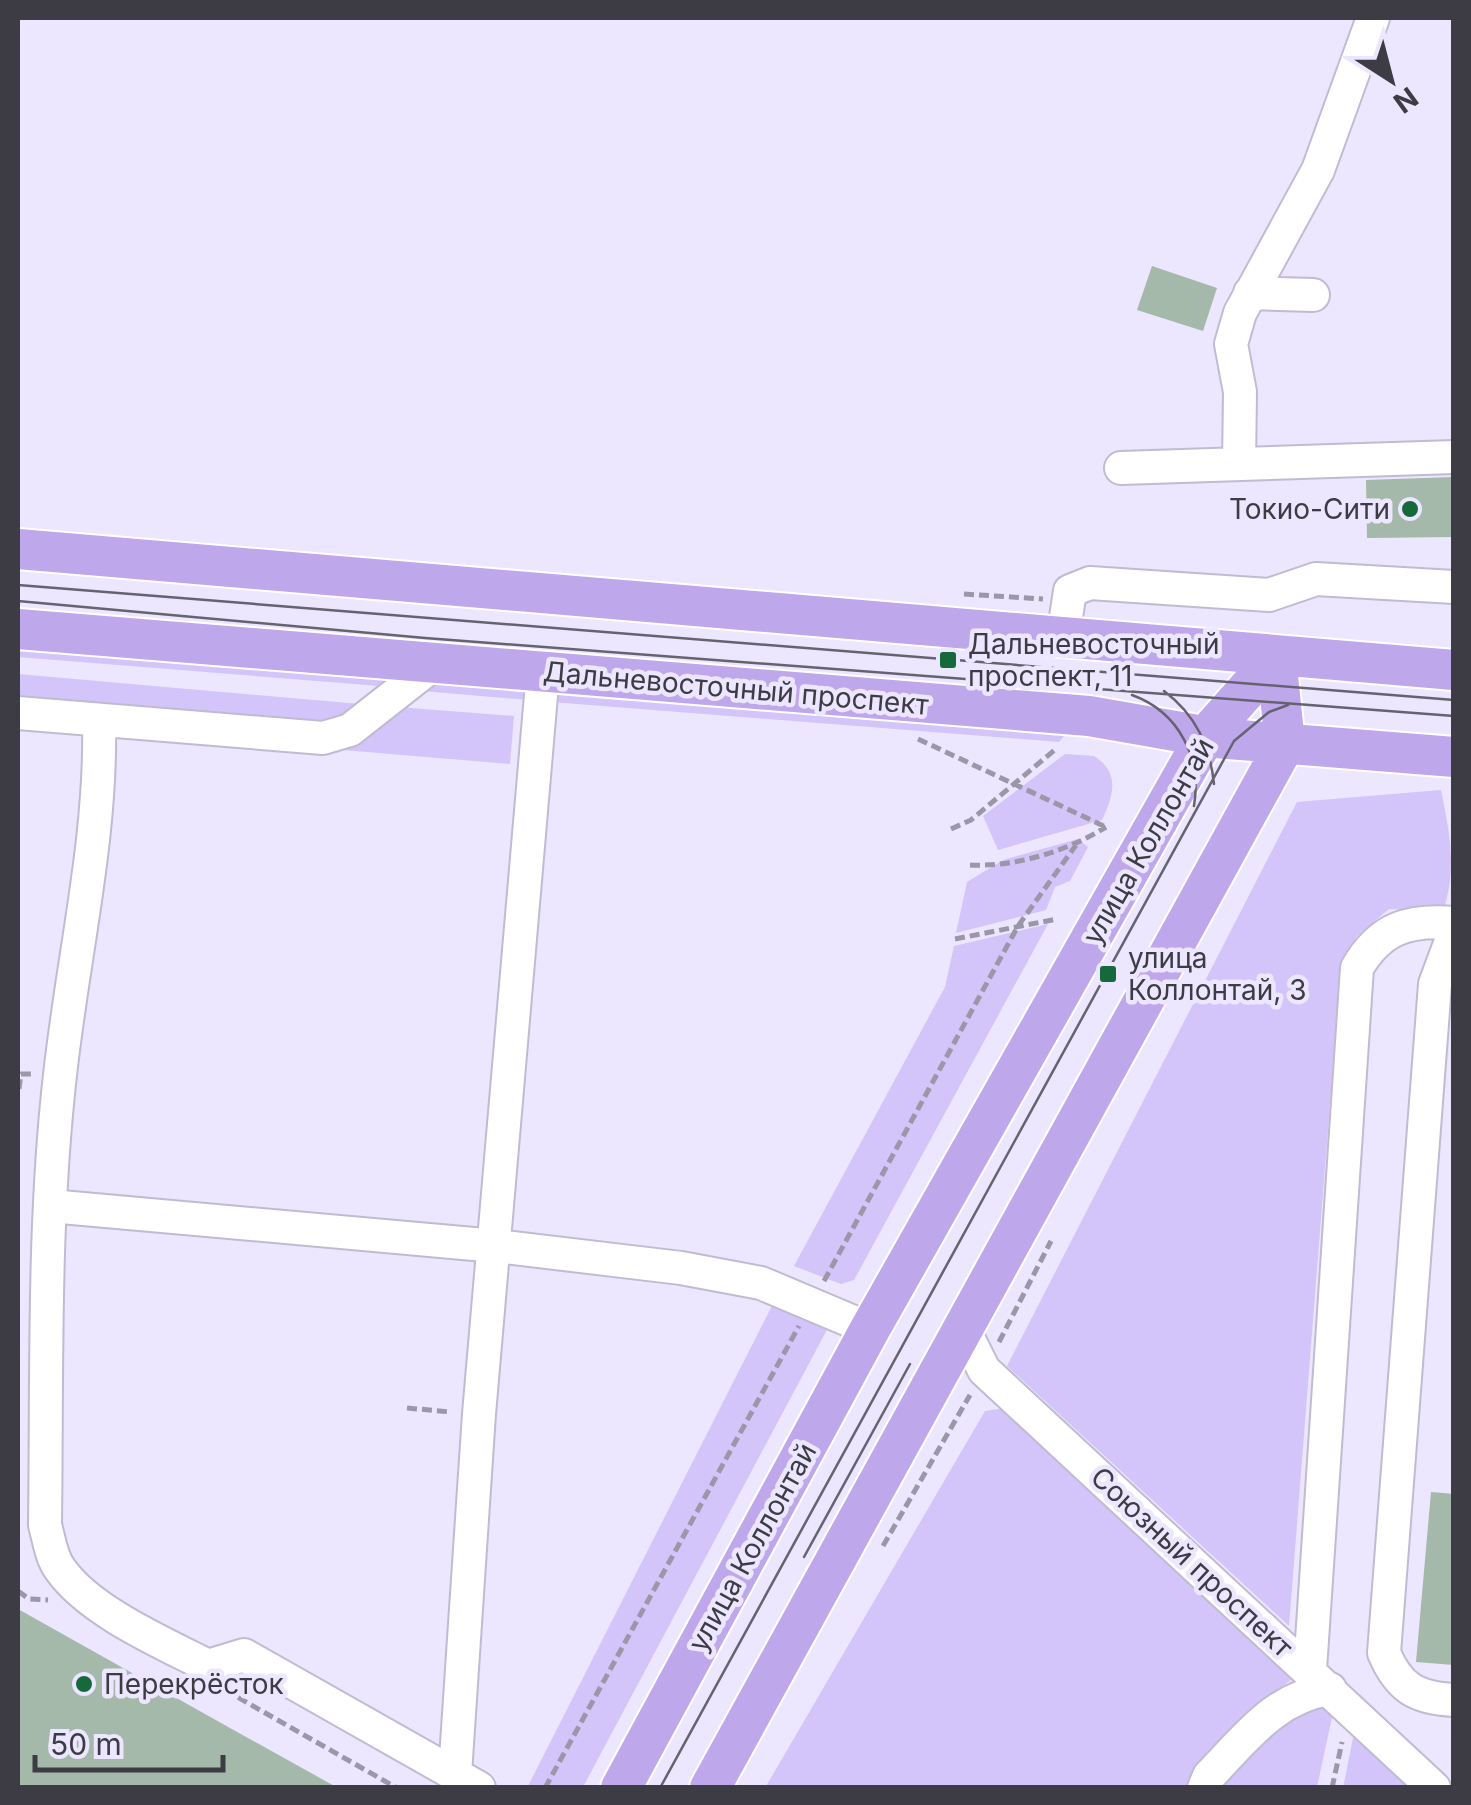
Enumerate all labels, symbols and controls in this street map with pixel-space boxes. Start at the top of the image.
north arrow [1341,30,1441,130]
text: N [1387,80,1424,120]
place label: Токио-Сити [1229,492,1390,526]
marker: Токио-Сити [1399,498,1421,520]
place label: Дальневосточный проспект, 11 [968,627,1219,693]
marker: Дальневосточный проспект, 11 [937,649,959,671]
street label: Дальневосточный проспект [542,654,930,722]
street label: улица Коллонтай [1075,732,1221,950]
place label: улица Коллонтай, 3 [1128,941,1307,1007]
marker: улица Коллонтай, 3 [1097,963,1119,985]
street label: улица Коллонтай [681,1437,823,1657]
street label: Союзный проспект [1084,1460,1300,1664]
place label: Перекрёсток [104,1667,284,1701]
marker: Перекрёсток [73,1673,95,1695]
scale bar [35,1710,222,1772]
text: 50 m [50,1726,122,1762]

